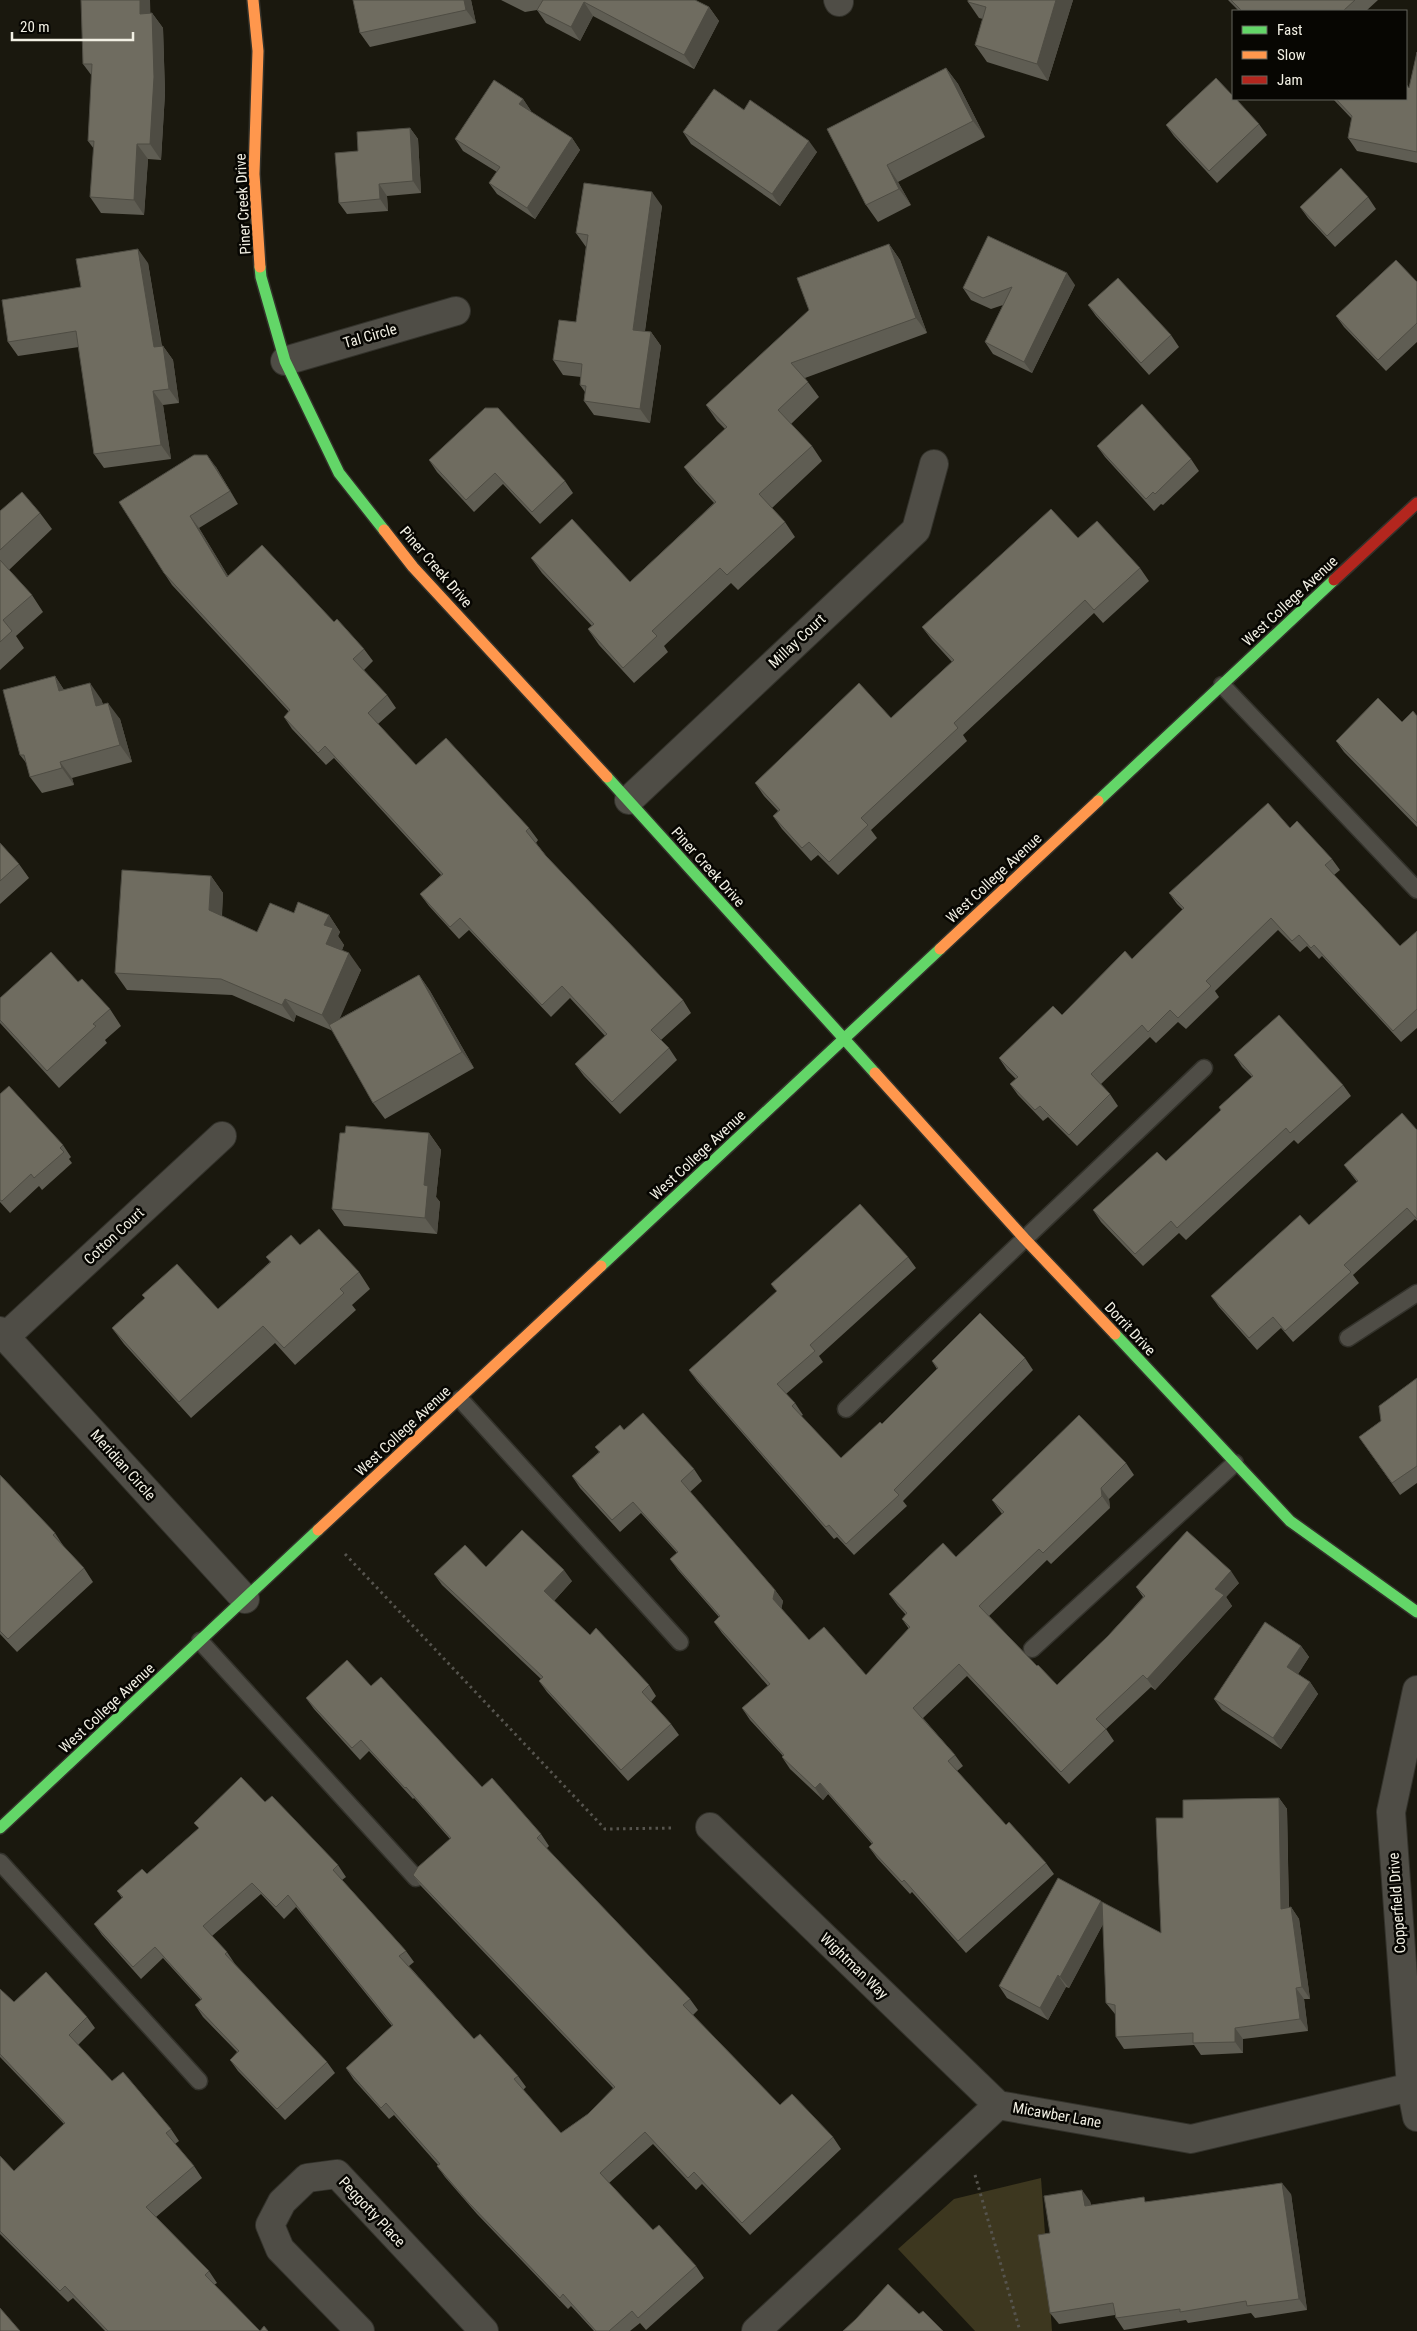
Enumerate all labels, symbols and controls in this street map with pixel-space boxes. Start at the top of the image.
scale bar [12,10,134,42]
legend [1232,10,1407,100]
text: 20 m [20,18,50,36]
text: Fast [1277,21,1302,39]
text: Slow [1277,46,1306,64]
text: Jam [1277,71,1303,89]
street label: Piner Creek Drive [231,153,255,255]
street label: Tal Circle [341,320,399,352]
street label: Piner Creek Drive [396,523,476,611]
street label: West College Avenue [1239,552,1341,650]
street label: Millay Court [765,610,829,672]
street label: Piner Creek Drive [667,823,749,911]
street label: West College Avenue [943,829,1045,927]
street label: West College Avenue [647,1106,749,1204]
street label: Cotton Court [80,1204,148,1268]
street label: Dorrit Drive [1101,1299,1159,1359]
street label: West College Avenue [352,1382,454,1480]
street label: Meridian Circle [87,1426,159,1504]
street label: West College Avenue [56,1659,158,1757]
street label: Copperfield Drive [1384,1852,1410,1954]
street label: Wightman Way [816,1929,892,2003]
street label: Micawber Lane [1011,2098,1103,2132]
street label: Peggotty Place [335,2173,409,2251]

